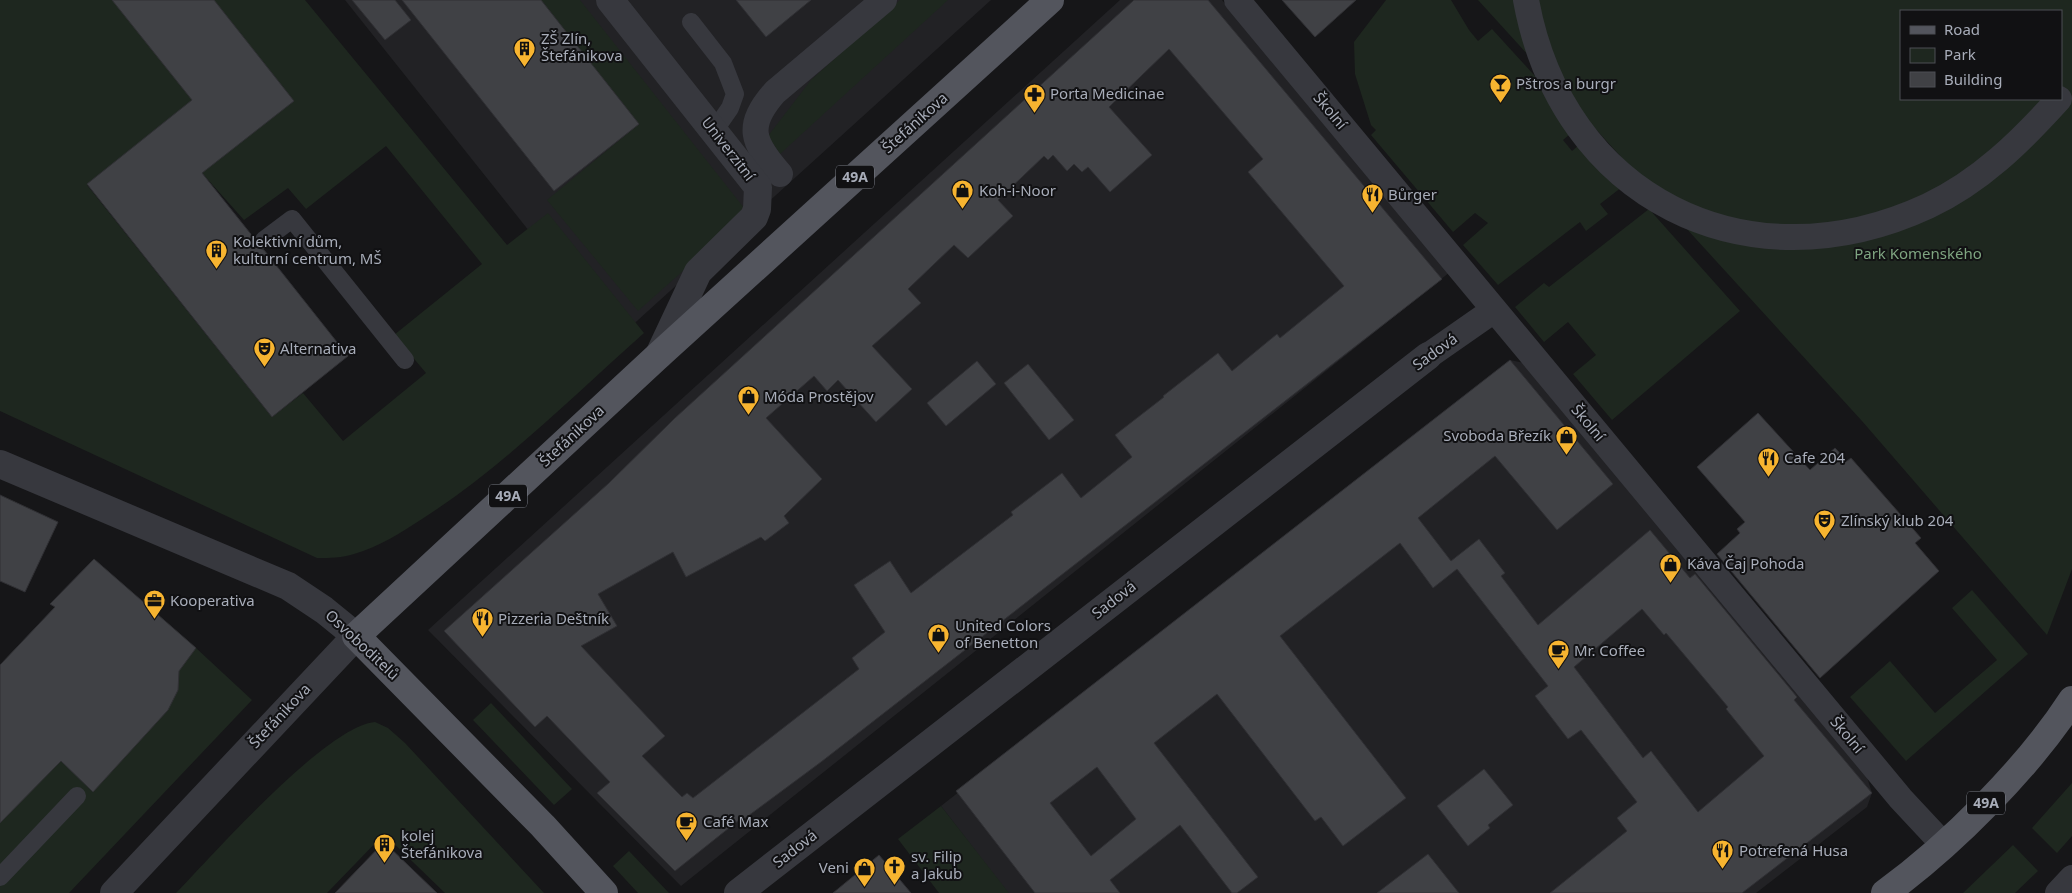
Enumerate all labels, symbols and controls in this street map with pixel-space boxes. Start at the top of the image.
legend [1900,10,2062,100]
text: Road [1944,19,1980,39]
place label: ZŠ Zlín, Štefánikova [541,28,623,65]
building icon: ZŠ Zlín, Štefánikova [513,36,537,67]
text: Park [1944,44,1976,64]
text: Building [1944,69,2002,89]
bar icon: Pštros a burgr [1488,72,1512,103]
place label: Pštros a burgr [1516,73,1616,93]
pharmacy icon: Porta Medicinae [1022,82,1046,113]
place label: Porta Medicinae [1050,83,1164,103]
street label: Štefánikova [877,88,951,157]
street label: Školní [1309,88,1353,134]
street label: Univerzitní [698,112,761,185]
road number: 49A [836,166,874,188]
shop icon: Koh-i-Noor [951,179,975,210]
place label: Koh-i-Noor [979,180,1056,200]
restaurant icon: Bůrger [1360,183,1384,214]
place label: Bůrger [1388,184,1437,204]
place label: Kolektivní dům, kulturní centrum, MŠ [233,231,382,268]
building icon: Kolektivní dům, kulturní centrum, MŠ [205,239,229,270]
park label: Park Komenského [1854,243,1982,263]
street label: Sadová [1408,328,1461,374]
theatre icon: Alternativa [252,337,276,368]
place label: Alternativa [280,338,357,358]
shop icon: Móda Prostějov [736,385,760,416]
place label: Móda Prostějov [764,386,874,406]
street label: Štefánikova [535,400,608,470]
street label: Školní [1567,400,1611,446]
shop icon: Svoboda Březík [1555,424,1579,455]
place label: Svoboda Březík [1443,425,1551,445]
restaurant icon: Cafe 204 [1756,446,1780,477]
place label: Cafe 204 [1784,447,1846,467]
road number: 49A [489,484,527,508]
theatre icon: Zlínský klub 204 [1813,509,1837,540]
place label: Zlínský klub 204 [1841,510,1954,530]
shop icon: Káva Čaj Pohoda [1659,552,1683,583]
place label: Káva Čaj Pohoda [1687,553,1804,573]
street label: Sadová [1087,576,1140,623]
office icon: Kooperativa [142,589,166,620]
place label: Kooperativa [170,590,255,610]
street label: Osvoboditelů [321,605,404,684]
restaurant icon: Pizzeria Deštník [470,607,494,638]
place label: Pizzeria Deštník [498,608,609,628]
place label: United Colors of Benetton [955,615,1051,652]
shop icon: United Colors of Benetton [927,623,951,654]
cafe icon: Mr. Coffee [1546,639,1570,670]
place label: Mr. Coffee [1574,640,1645,660]
street label: Štefánikova [244,679,314,752]
street label: Školní [1826,712,1870,758]
road number: 49A [1967,791,2005,814]
cafe icon: Café Max [675,810,699,841]
place label: Café Max [703,811,768,831]
place label: kolej Štefánikova [401,825,483,862]
street label: Sadová [768,825,821,872]
building icon: kolej Štefánikova [373,833,397,864]
restaurant icon: Potrefená Husa [1711,839,1735,870]
place label: Potrefená Husa [1739,840,1848,860]
place label: sv. Filip a Jakub [911,846,962,883]
church icon: sv. Filip a Jakub [883,854,907,885]
shop icon: Veni [853,856,877,887]
place label: Veni [819,857,849,877]

